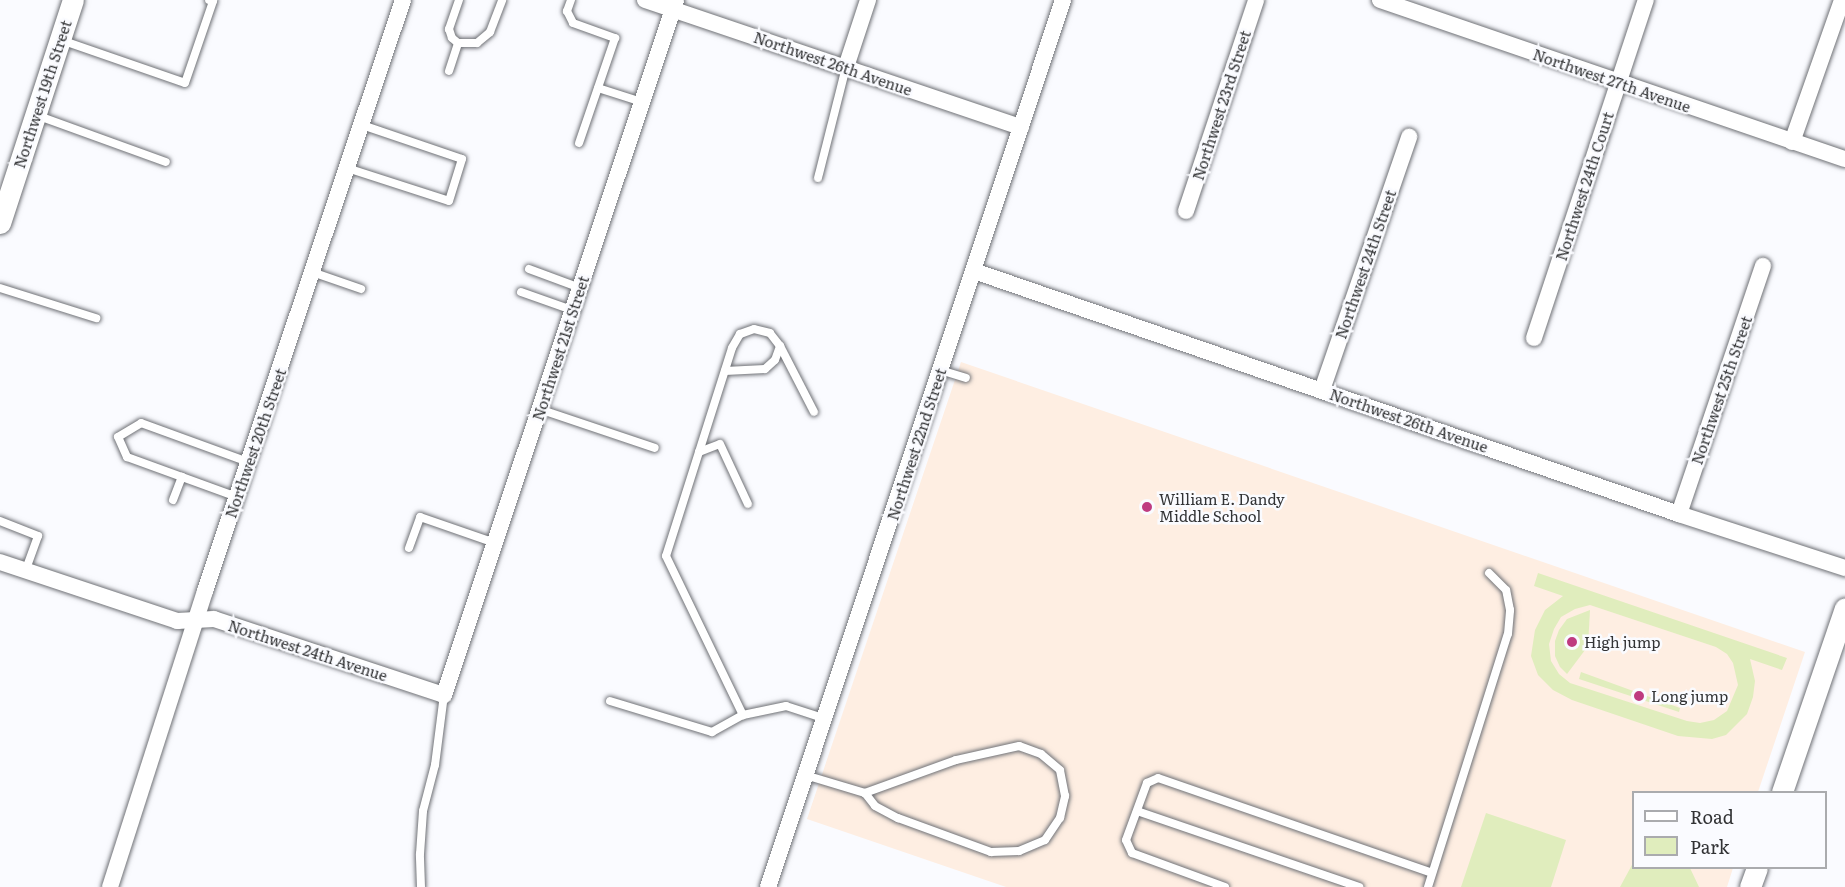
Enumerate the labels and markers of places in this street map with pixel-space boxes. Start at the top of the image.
place label: William E. Dandy Middle School [1159,489,1285,524]
marker: William E. Dandy Middle School [1140,500,1154,514]
place label: High jump [1584,633,1660,651]
marker: High jump [1565,635,1579,649]
place label: Long jump [1651,687,1728,705]
marker: Long jump [1632,689,1646,703]

